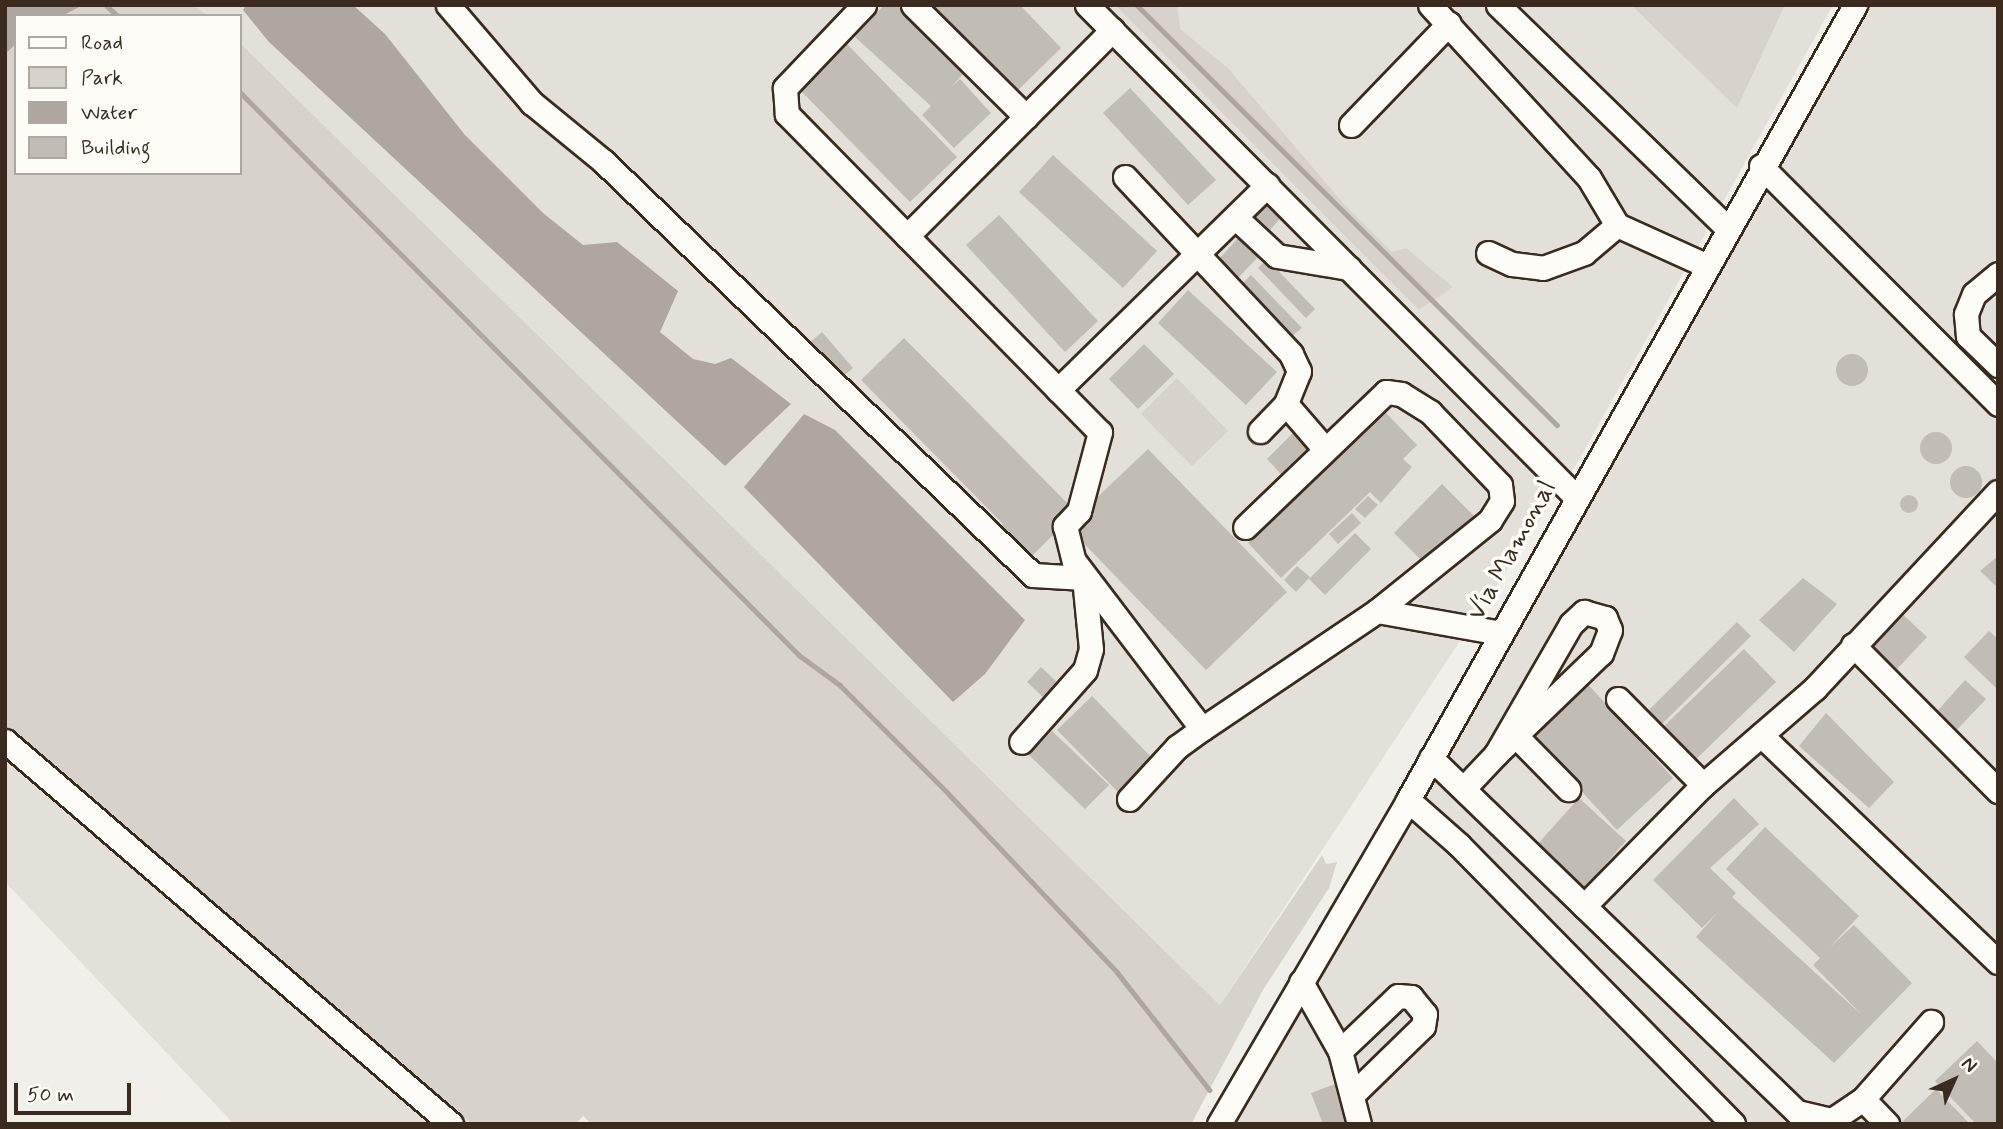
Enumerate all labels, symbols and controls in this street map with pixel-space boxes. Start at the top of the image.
legend [14,14,242,175]
text: Road [81,29,123,57]
text: Park [81,64,123,92]
text: Water [81,99,137,127]
text: Building [81,134,151,162]
street label: Vía Mamonal [1461,475,1565,627]
north arrow [1919,1045,1989,1115]
text: N [1956,1051,1983,1078]
scale bar [18,1070,135,1114]
text: 50 m [27,1081,74,1109]

